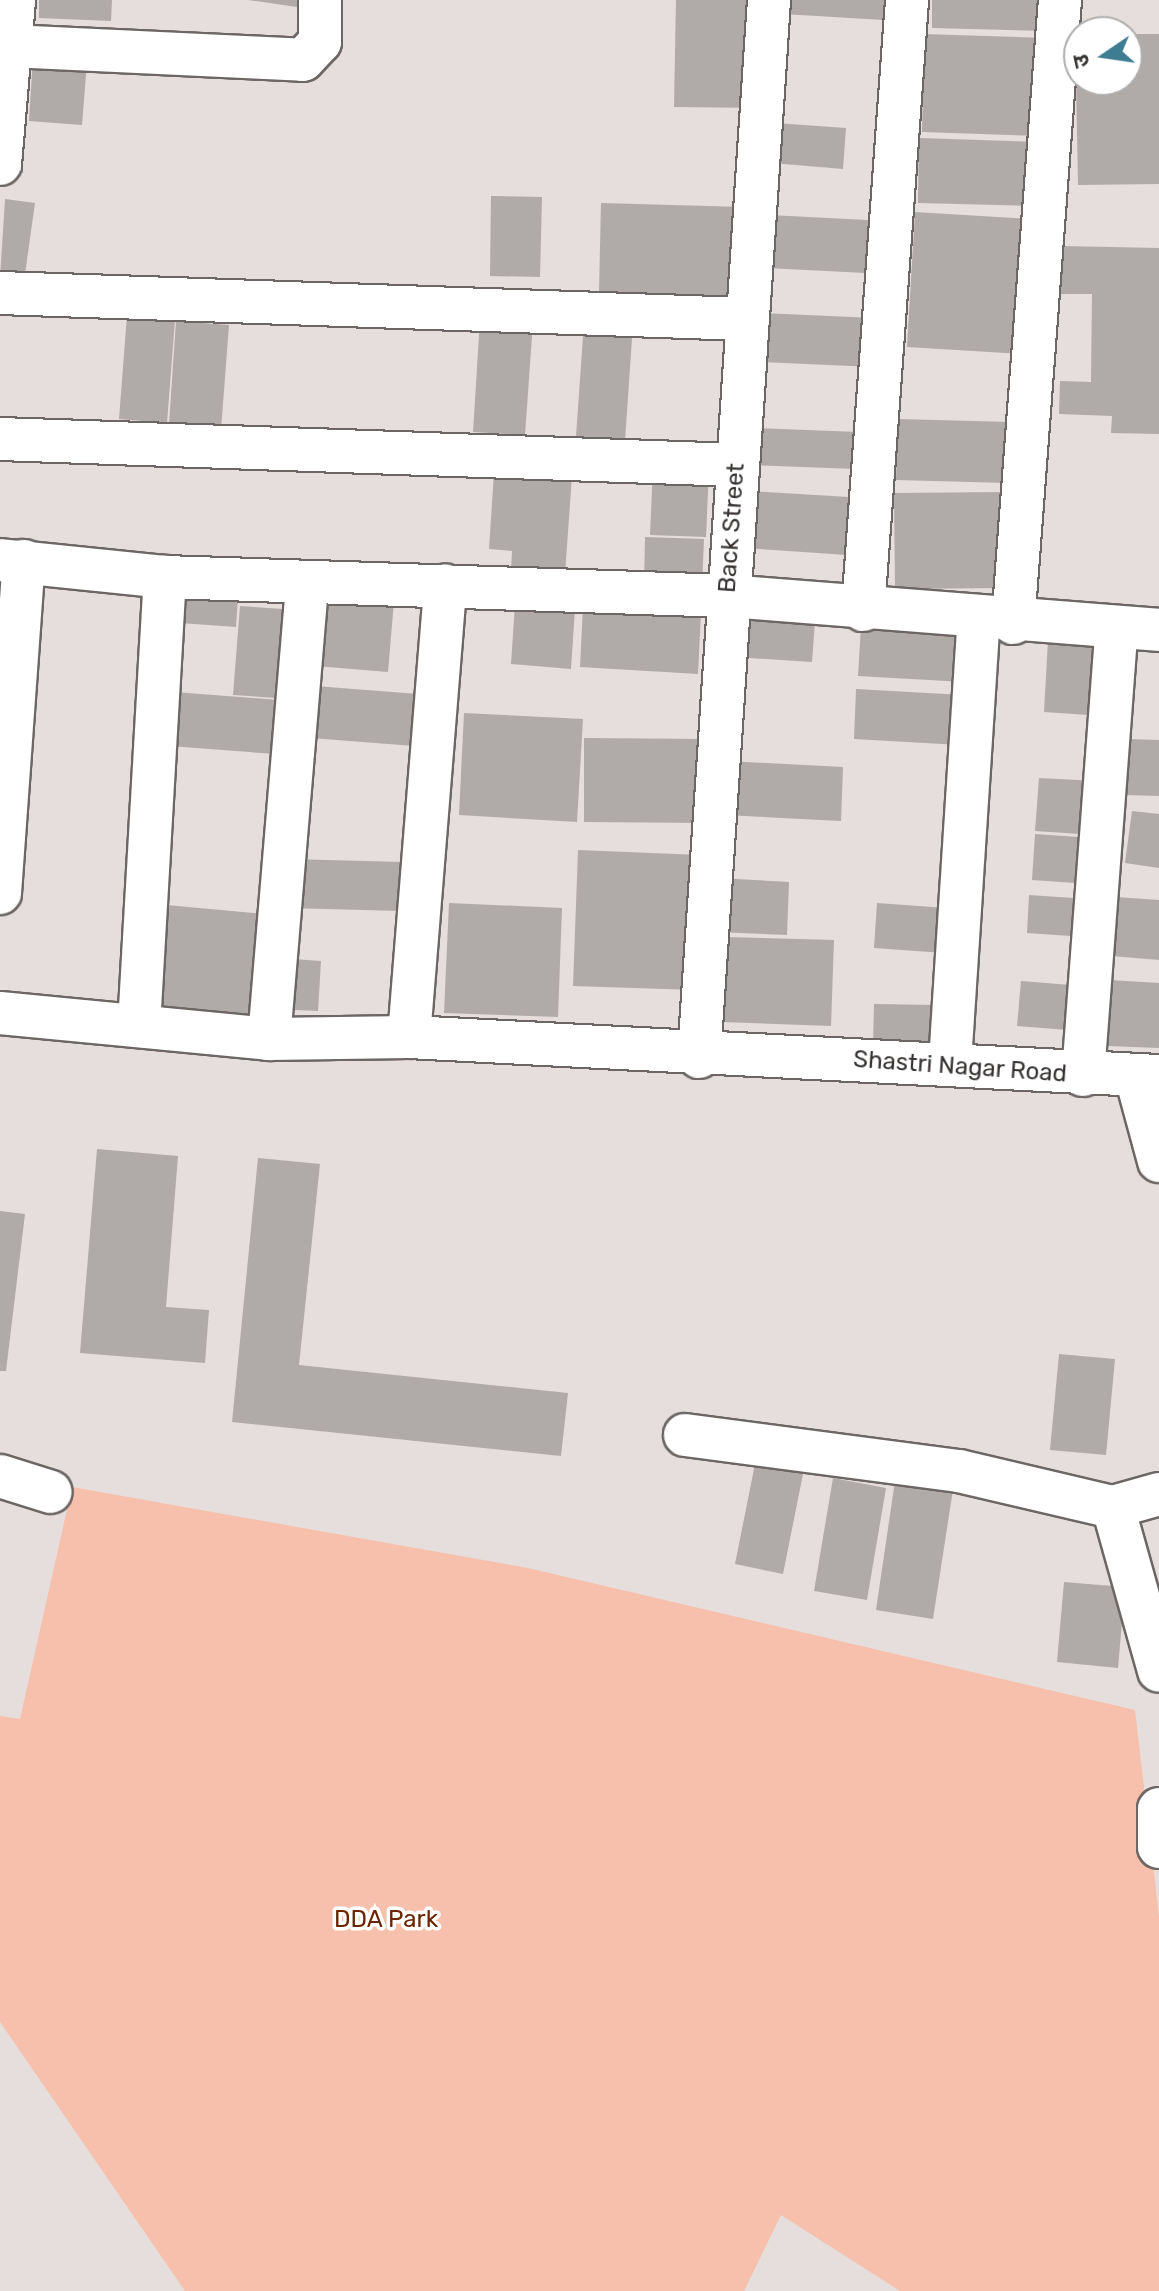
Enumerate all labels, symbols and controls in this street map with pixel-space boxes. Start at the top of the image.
north arrow [1063,16,1143,96]
text: उ [1066,52,1096,70]
street label: Back Street [713,462,751,594]
street label: Shastri Nagar Road [852,1045,1068,1089]
park label: DDA Park [334,1906,438,1934]

